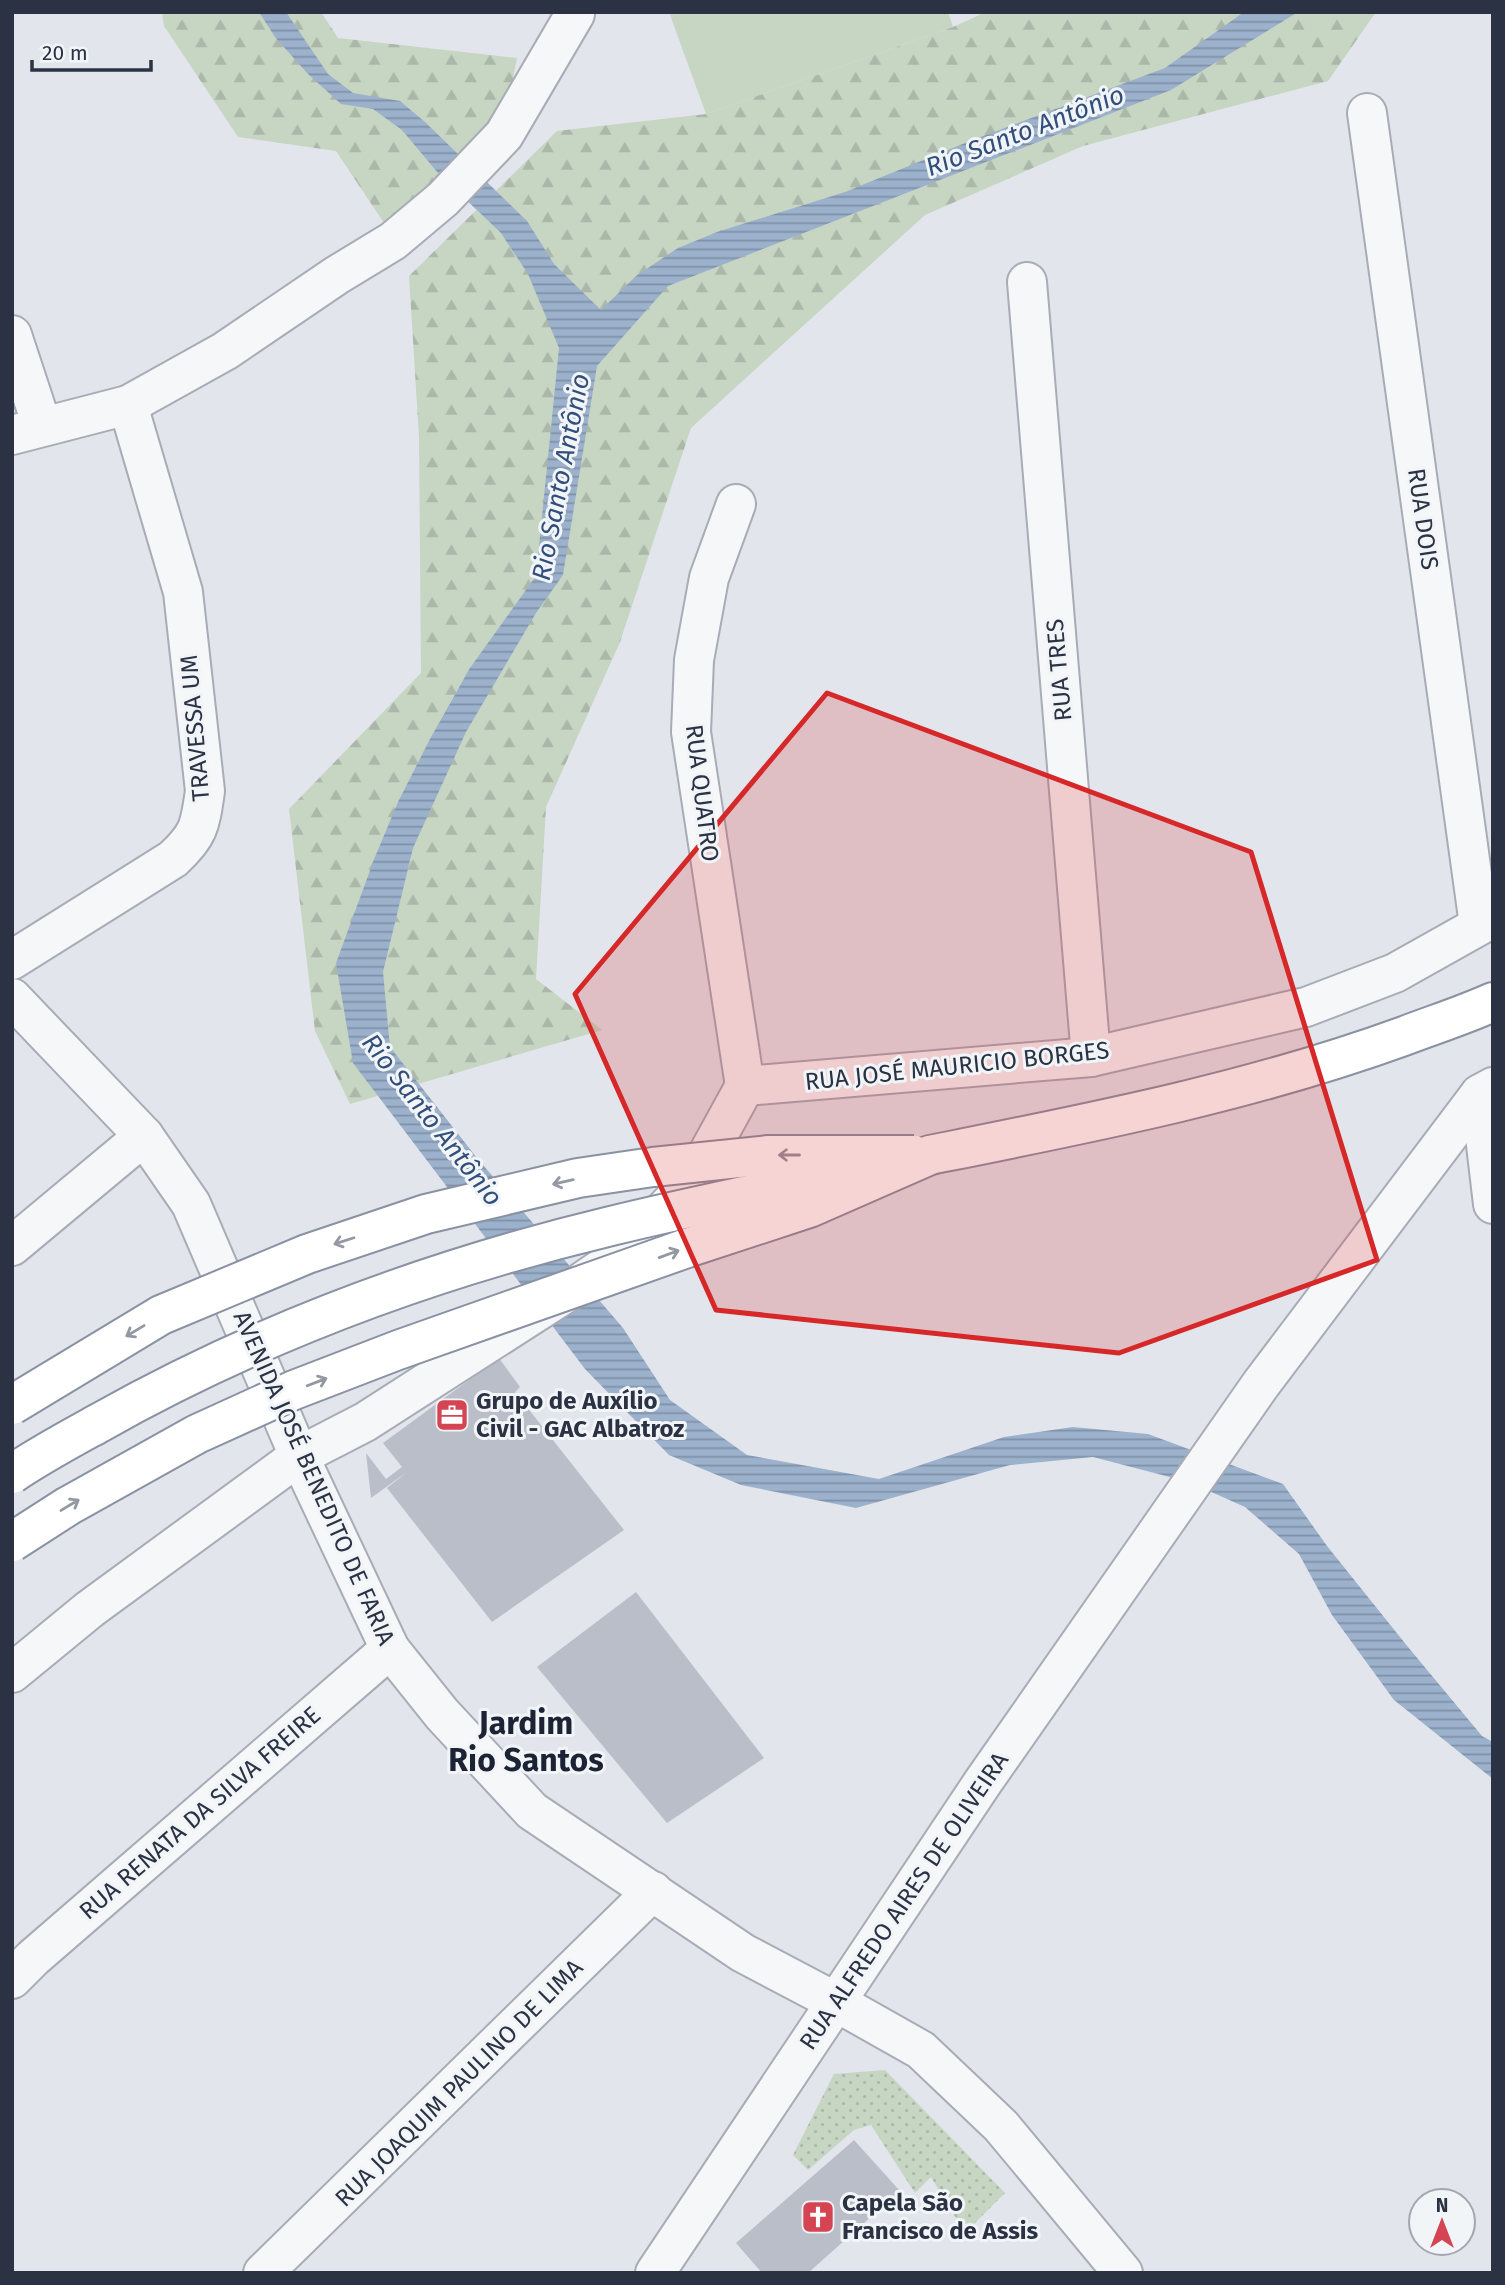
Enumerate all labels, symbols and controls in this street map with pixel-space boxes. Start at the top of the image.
scale bar [32,28,150,72]
text: 20 m [42,40,88,66]
water label: Rio Santo Antônio [921,79,1129,183]
water label: Rio Santo Antônio [526,371,596,583]
street label: RUA DOIS [1402,466,1444,572]
street label: RUA TRES [1041,618,1077,722]
street label: TRAVESSA UM [175,654,215,802]
street label: RUA QUATRO [680,723,724,863]
water label: Rio Santo Antônio [355,1028,509,1212]
street label: RUA JOSÉ MAURICIO BORGES [803,1035,1111,1096]
one-way arrow [777,1148,800,1162]
one-way arrow [552,1175,575,1189]
one-way arrow [333,1236,355,1248]
one-way arrow [657,1247,679,1259]
street label: AVENIDA JOSÉ BENEDITO DE FARIA [227,1306,402,1650]
one-way arrow [125,1324,145,1338]
one-way arrow [305,1374,327,1387]
place label: Grupo de Auxílio Civil - GAC Albatroz [476,1387,684,1443]
office icon: Grupo de Auxílio Civil - GAC Albatroz [433,1396,471,1434]
one-way arrow [59,1498,79,1512]
street label: RUA RENATA DA SILVA FREIRE [74,1701,326,1925]
district label: Jardim Rio Santos [448,1704,604,1779]
street label: RUA ALFREDO AIRES DE OLIVEIRA [794,1747,1014,2055]
street label: RUA JOAQUIM PAULINO DE LIMA [329,1953,589,2213]
north arrow [1407,2187,1477,2257]
place label: Capela São Francisco de Assis [842,2189,1038,2245]
text: N [1436,2194,1448,2217]
church icon: Capela São Francisco de Assis [799,2198,837,2236]

